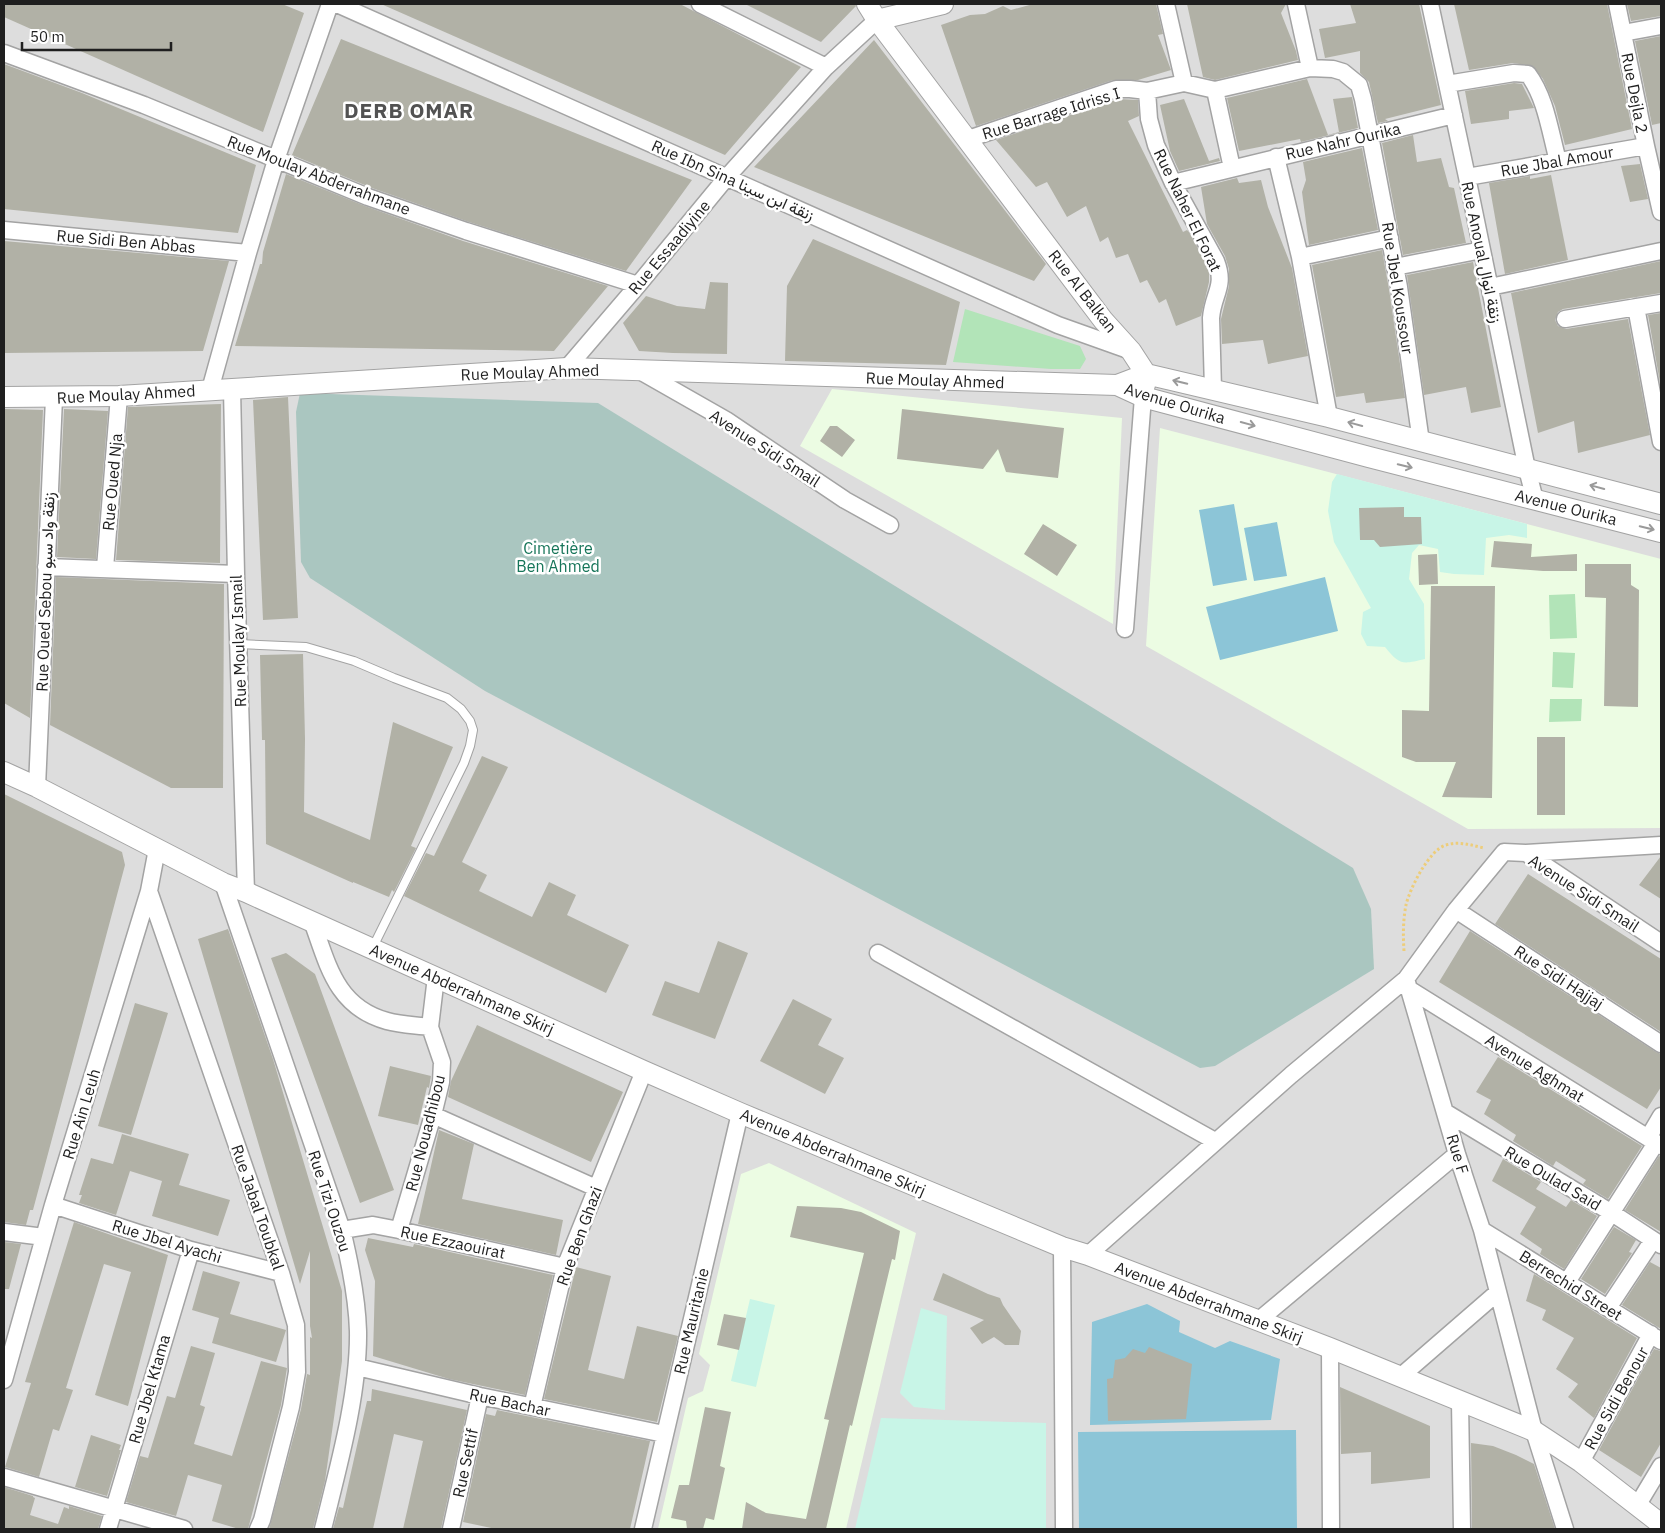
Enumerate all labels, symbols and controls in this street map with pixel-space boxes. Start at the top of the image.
scale bar [22,20,171,52]
text: 50 m [30,27,65,46]
street label: Rue Dejla 2 [1617,51,1653,135]
street label: Rue Barrage Idriss I [980,83,1122,143]
district label: DERB OMAR [344,96,474,124]
street label: Rue Nahr Ourika [1283,118,1403,164]
street label: Rue Moulay Abderrahmane [224,131,414,219]
street label: Rue Ibn Sina زنقة ابن سينا [648,135,817,226]
street label: Rue Jbal Amour [1499,141,1615,181]
street label: Rue Naher El Forat [1150,145,1226,275]
street label: Rue Anoual زنقة انوال [1456,179,1507,325]
street label: Rue Essaadiyine [624,196,714,298]
street label: Rue Jbel Koussour [1378,221,1418,356]
street label: Rue Sidi Ben Abbas [56,225,196,257]
street label: Rue Al Balkan [1044,246,1122,336]
street label: Rue Moulay Ahmed [460,360,600,384]
street label: Rue Moulay Ahmed [865,368,1005,392]
one-way arrow [1173,377,1189,386]
street label: Avenue Ourika [1122,378,1228,428]
street label: Rue Moulay Ahmed [56,380,196,408]
street label: Avenue Sidi Smail [706,405,824,491]
one-way arrow [1348,419,1364,429]
one-way arrow [1239,420,1255,430]
street label: Rue Oued Nja [98,432,126,532]
one-way arrow [1396,462,1412,471]
one-way arrow [1590,482,1606,492]
street label: Avenue Ourika [1513,485,1620,529]
street label: Rue Oued Sebou زنقة واد سبو [32,492,59,692]
one-way arrow [1638,524,1654,533]
park label: Cimetière Ben Ahmed [516,538,600,576]
street label: Rue Moulay Ismail [226,574,250,708]
street label: Avenue Sidi Smail [1525,850,1643,936]
street label: Avenue Abderrahmane Skirj [367,939,557,1039]
street label: Rue Sidi Hajjaj [1511,941,1607,1013]
street label: Avenue Aghmat [1482,1030,1588,1106]
street label: Rue Ain Leuh [58,1066,104,1162]
street label: Rue Nouadhibou [401,1073,449,1193]
street label: Avenue Abderrahmane Skirj [737,1104,929,1200]
street label: Rue F [1442,1132,1474,1176]
street label: Rue Oulad Said [1501,1141,1605,1215]
street label: Rue Jabal Toubkal [227,1142,289,1272]
street label: Rue Tizi Ouzou [304,1148,356,1254]
street label: Rue Ben Ghazi [552,1184,606,1288]
street label: Rue Jbel Ayachi [110,1215,224,1267]
street label: Rue Ezzaouirat [399,1221,507,1263]
street label: Berrechid Street [1516,1245,1626,1325]
street label: Avenue Abderrahmane Skirj [1112,1257,1306,1347]
street label: Rue Mauritanie [669,1266,713,1376]
street label: Rue Jbel Ktama [124,1332,174,1446]
street label: Rue Sidi Benour [1580,1343,1653,1453]
street label: Rue Bachar [468,1384,553,1420]
street label: Rue Settif [448,1427,482,1499]

